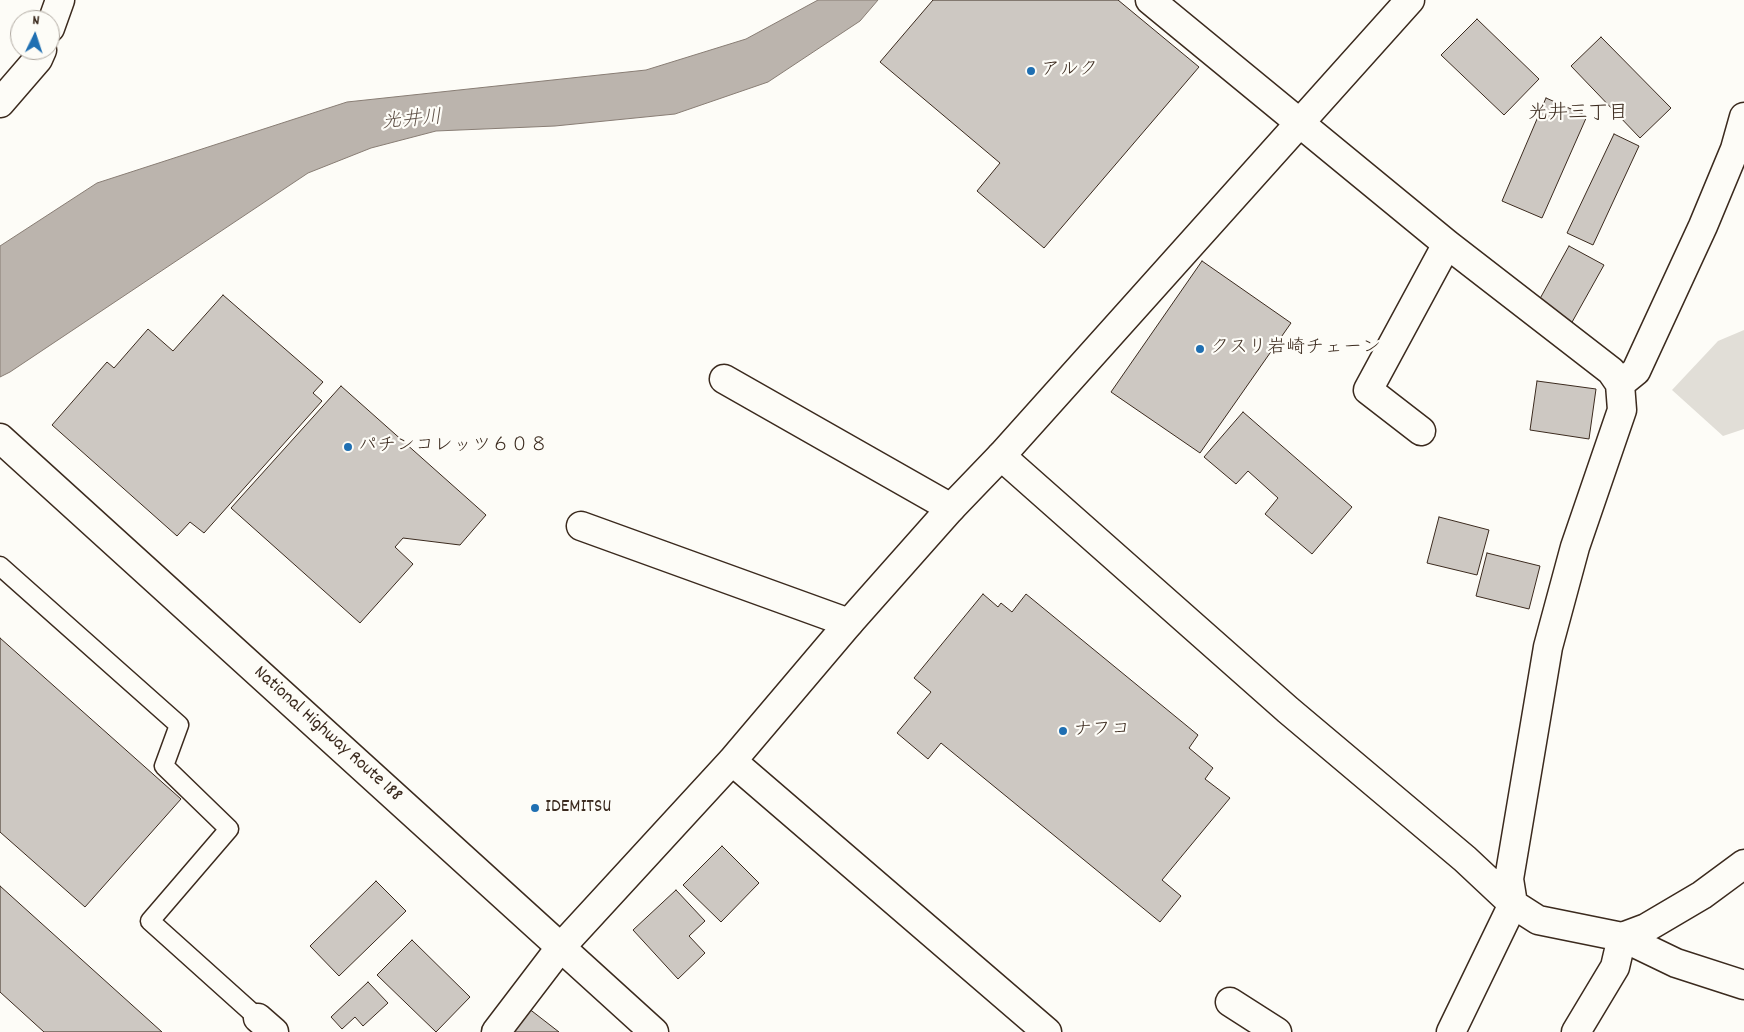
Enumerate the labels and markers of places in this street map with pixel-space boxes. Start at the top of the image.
place label: アルク [1041,60,1098,82]
marker: アルク [1025,65,1037,77]
place label: クスリ岩崎チェーン [1210,338,1381,360]
marker: クスリ岩崎チェーン [1194,343,1206,355]
place label: パチンコレッツ６０８ [358,436,548,458]
marker: パチンコレッツ６０８ [342,441,354,453]
place label: ナフコ [1073,720,1130,742]
marker: ナフコ [1057,725,1069,737]
place label: IDEMITSU [545,797,611,819]
marker: IDEMITSU [529,802,541,814]

